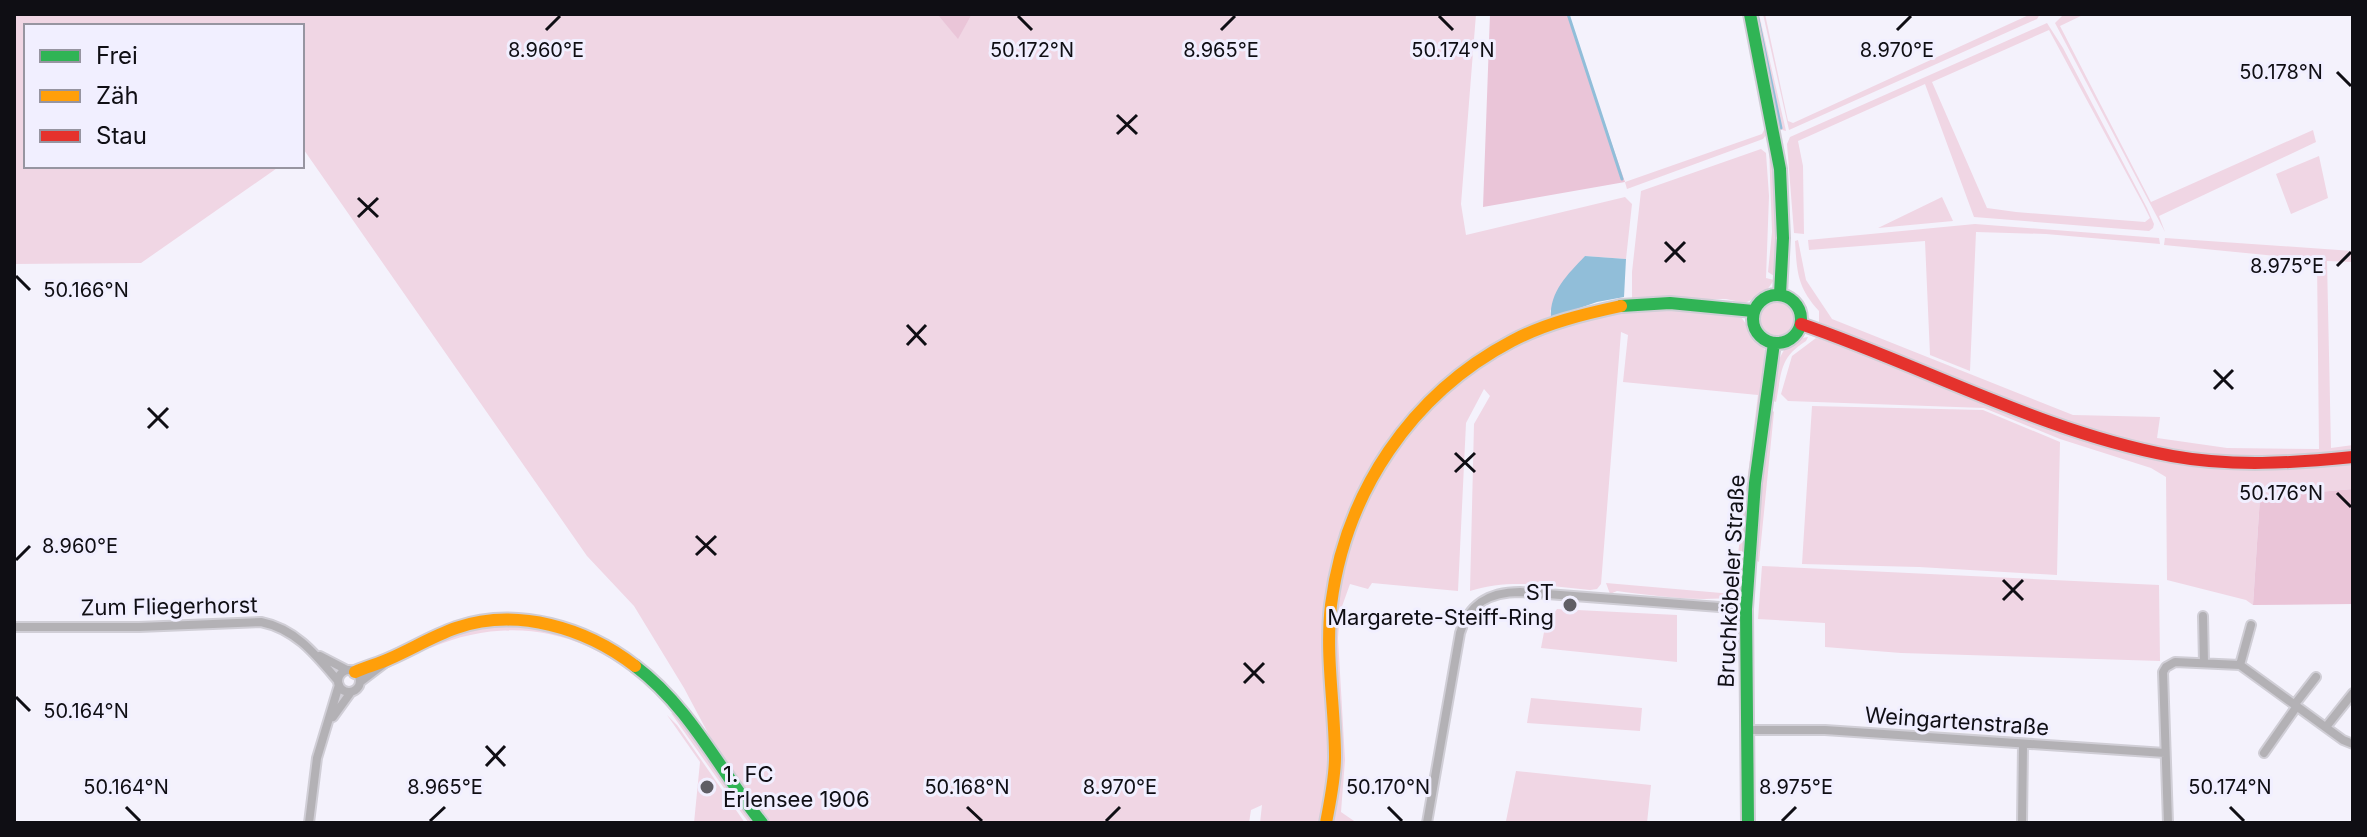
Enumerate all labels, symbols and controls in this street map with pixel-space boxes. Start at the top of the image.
legend [24,24,304,168]
text: 8.960°E [508,38,584,62]
text: 50.172°N [990,38,1074,62]
text: 8.965°E [1183,38,1259,62]
text: 50.174°N [1411,38,1495,62]
text: 8.970°E [1860,38,1934,62]
text: Frei [96,41,138,70]
text: 50.178°N [2239,60,2323,84]
text: Zäh [96,81,139,110]
text: Stau [96,121,147,150]
text: 8.975°E [2250,254,2324,278]
text: 50.166°N [43,278,129,302]
street label: Bruchköbeler Straße [1712,474,1750,688]
text: 50.176°N [2239,481,2323,505]
text: 8.960°E [42,534,118,558]
place label: ST Margarete-Steiff-Ring [1327,579,1554,630]
street label: Zum Fliegerhorst [80,591,258,621]
marker: ST Margarete-Steiff-Ring [1561,596,1579,614]
text: 50.164°N [43,699,129,723]
street label: Weingartenstraße [1864,702,2050,740]
place label: 1. FC Erlensee 1906 [723,761,870,812]
text: 50.164°N [83,775,169,799]
text: 8.965°E [407,775,483,799]
text: 50.168°N [924,775,1010,799]
text: 8.970°E [1083,775,1157,799]
text: 50.170°N [1346,775,1430,799]
text: 8.975°E [1759,775,1833,799]
text: 50.174°N [2188,775,2272,799]
marker: 1. FC Erlensee 1906 [698,778,716,796]

